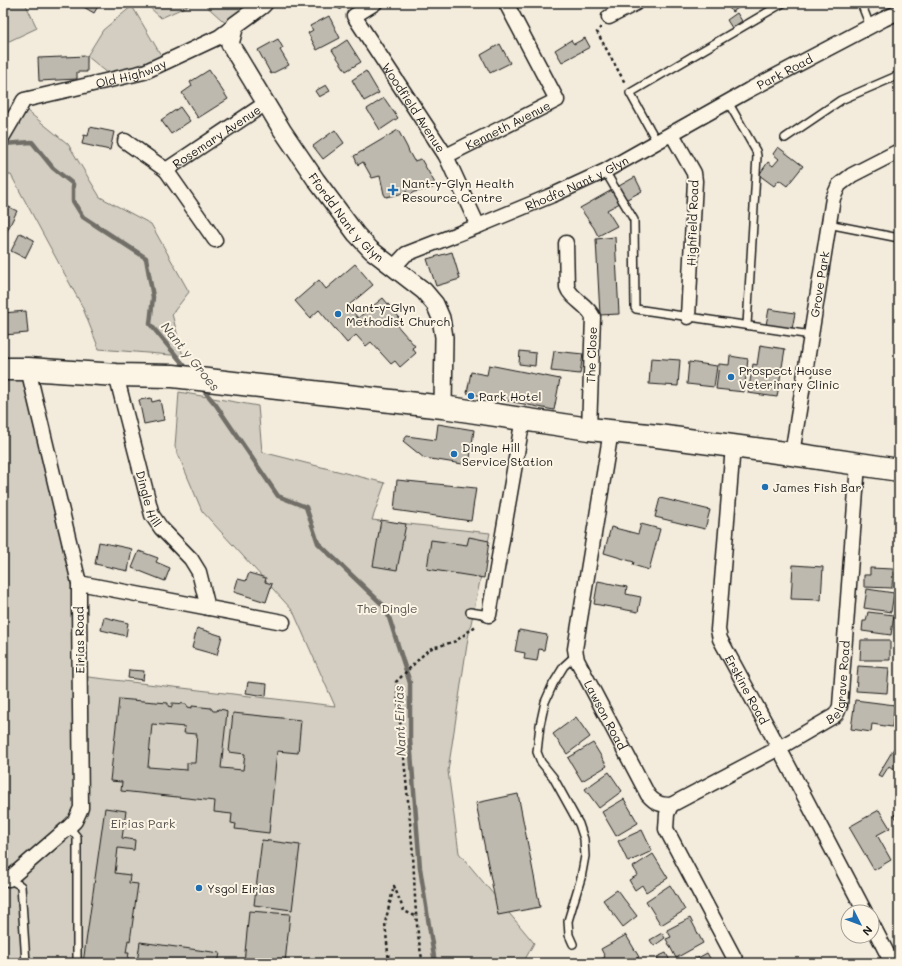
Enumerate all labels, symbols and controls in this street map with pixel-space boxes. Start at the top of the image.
street label: Park Road [754,50,815,93]
street label: Old Highway [94,55,169,91]
street label: Woodfield Avenue [379,59,449,155]
street label: Kenneth Avenue [462,97,553,153]
street label: Rosemary Avenue [169,101,263,172]
street label: Rhodfa Nant y Glyn [522,152,631,214]
street label: Ffordd Nant y Glyn [305,169,387,265]
place label: Nant-y-Glyn Health Resource Centre [402,175,514,205]
street label: Highfield Road [683,179,702,266]
marker: Nant-y-Glyn Health Resource Centre [387,184,399,196]
street label: Grove Park [806,250,832,318]
place label: Nant-y-Glyn Methodist Church [346,299,450,329]
marker: Nant-y-Glyn Methodist Church [333,309,343,319]
water label: Nant y Groes [158,318,224,394]
street label: The Close [582,326,600,384]
place label: Prospect House Veterinary Clinic [739,362,839,392]
marker: Prospect House Veterinary Clinic [726,372,736,382]
place label: Park Hotel [479,388,541,404]
marker: Park Hotel [466,391,476,401]
place label: Dingle Hill Service Station [462,439,553,469]
marker: Dingle Hill Service Station [449,449,459,459]
street label: Dingle Hill [133,469,166,530]
place label: James Fish Bar [773,479,862,495]
marker: James Fish Bar [760,482,770,492]
park label: The Dingle [357,600,417,616]
street label: Eirias Road [70,606,88,674]
street label: Belgrave Road [823,640,853,727]
street label: Erskine Road [722,652,773,727]
street label: Lawson Road [581,677,631,753]
water label: Nant Eirias [389,685,409,757]
park label: Eirias Park [111,815,175,831]
place label: Ysgol Eirias [207,880,275,896]
marker: Ysgol Eirias [194,883,204,893]
north arrow [840,904,880,944]
text: N [859,923,876,939]

